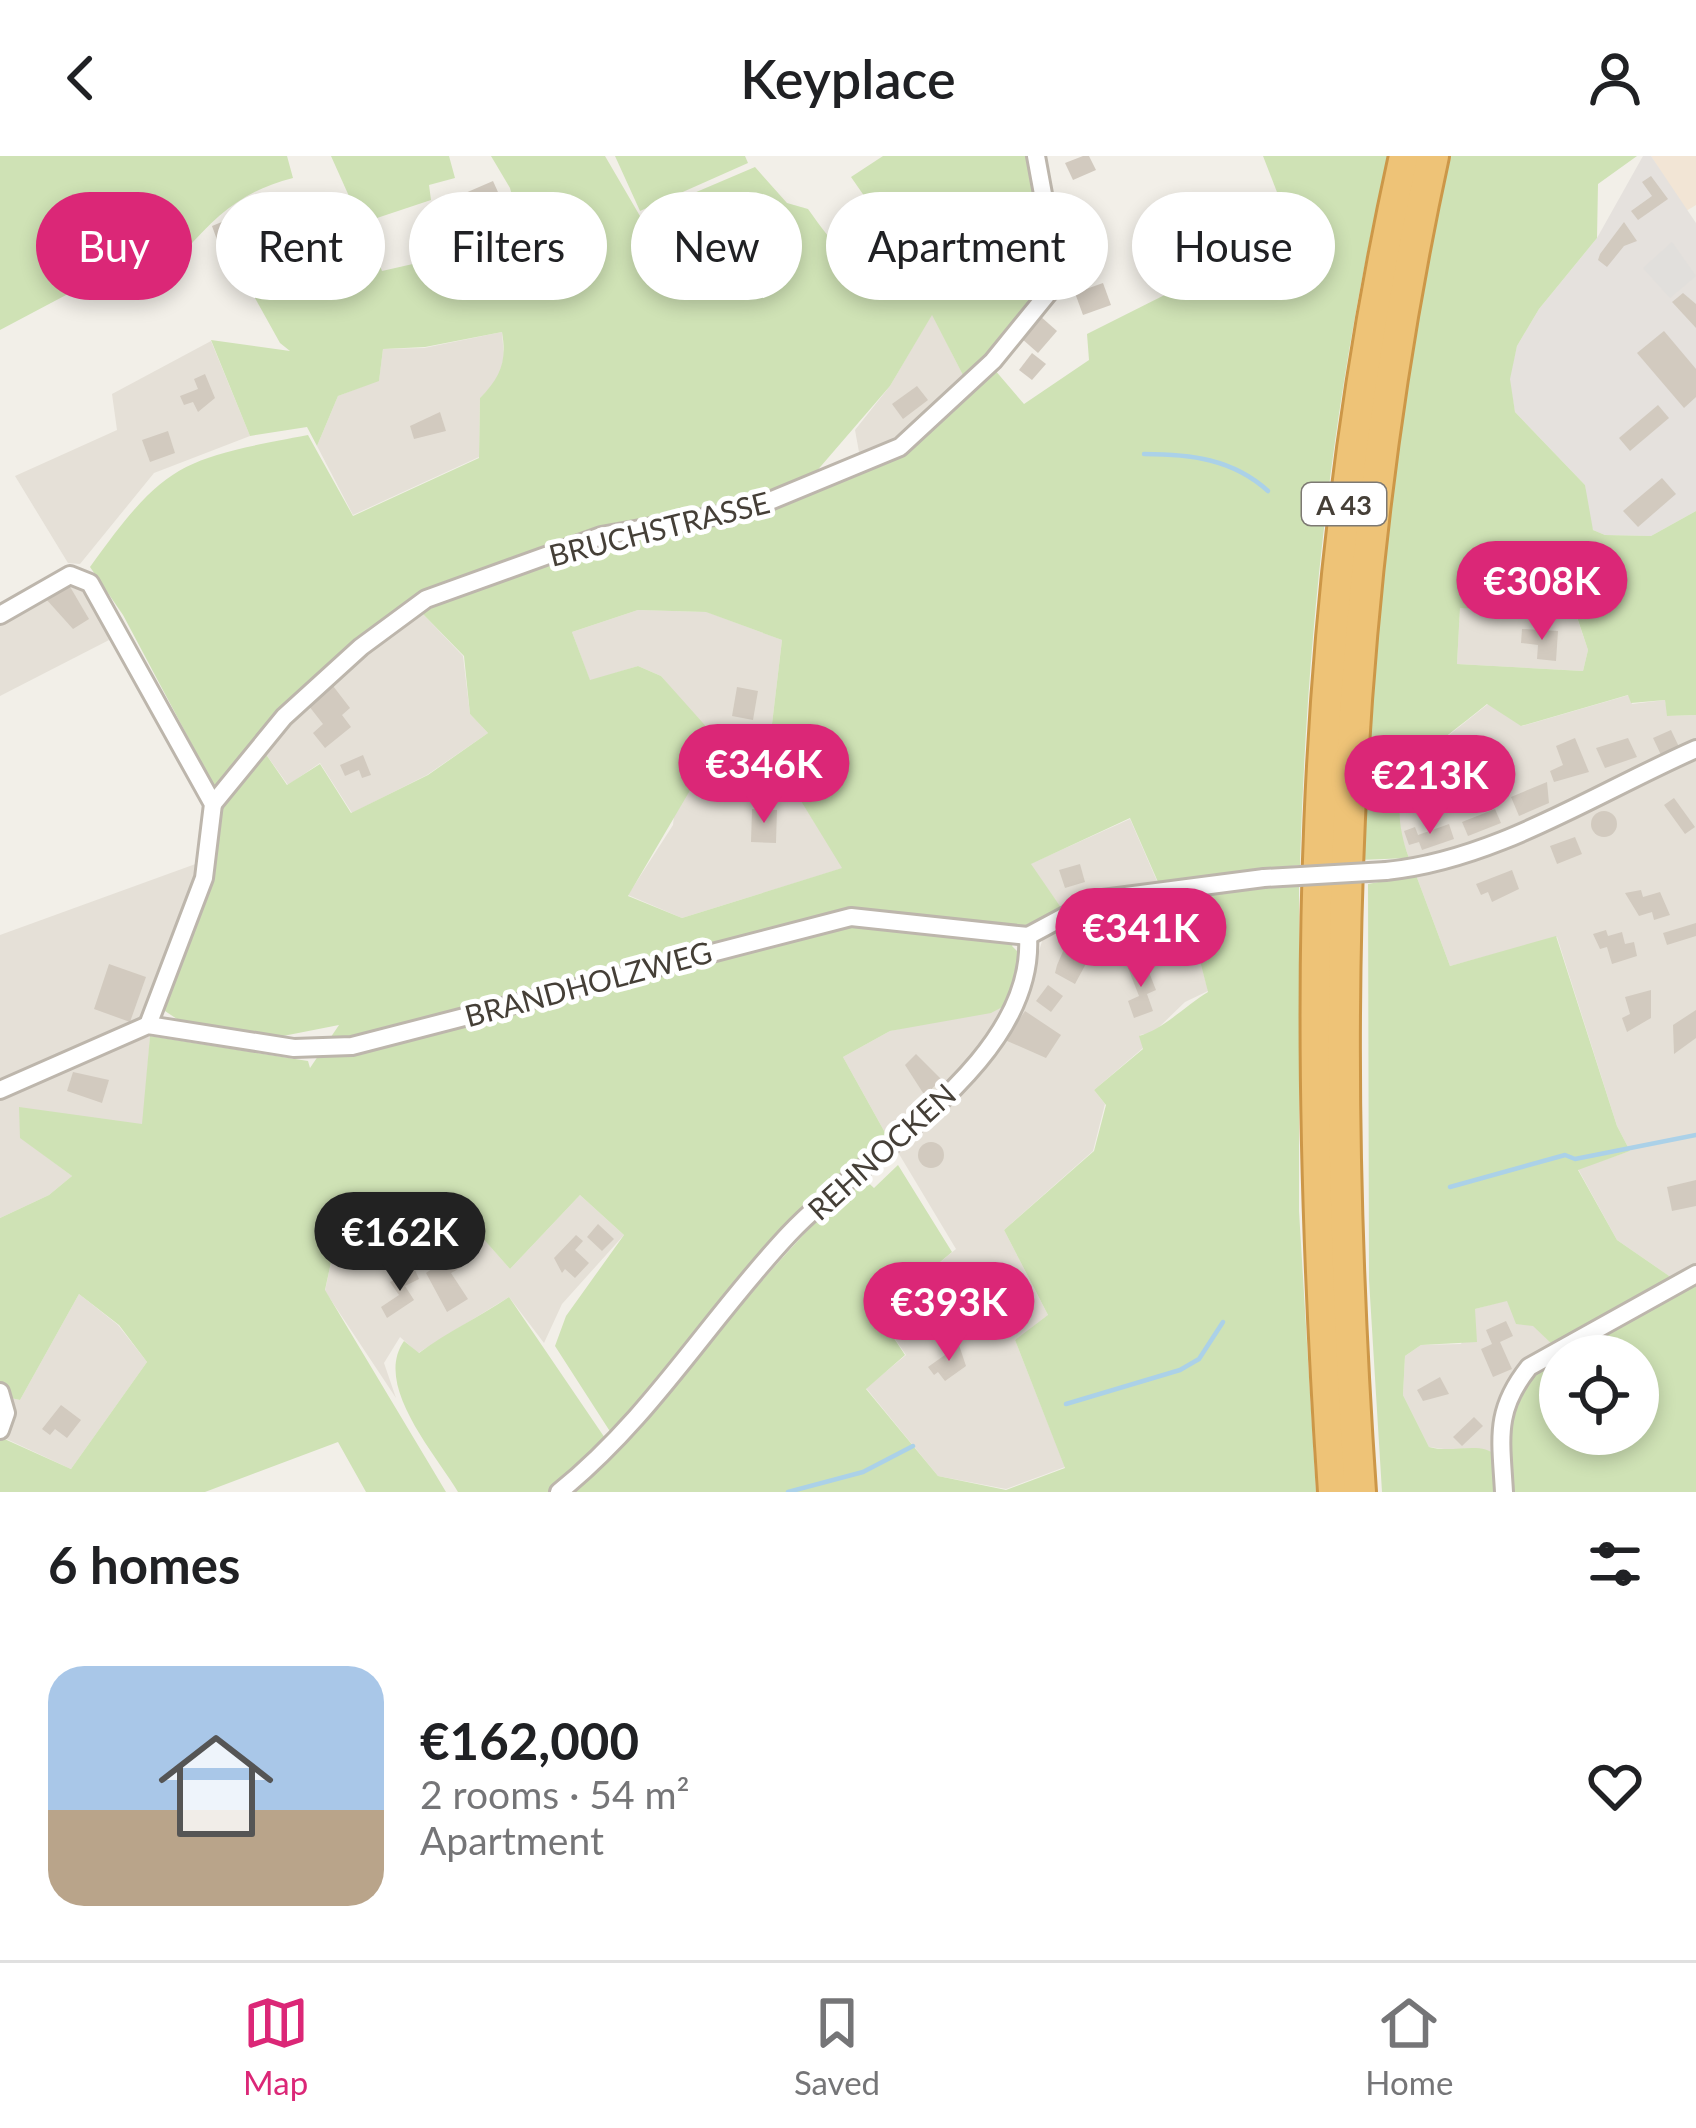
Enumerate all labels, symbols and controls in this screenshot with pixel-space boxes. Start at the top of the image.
icon: back [48,45,114,111]
icon: person [1582,45,1648,111]
text: Keyplace [740,46,956,111]
chip: Buy [36,192,192,300]
chip: Rent [216,192,385,300]
chip: Filters [409,192,607,300]
chip: New [631,192,802,300]
chip: Apartment [826,192,1108,300]
chip: House [1132,192,1335,300]
street label: BRUCHSTRASSE [545,483,773,573]
road number: A 43 [1302,483,1386,525]
pin: €308K [1458,541,1626,643]
text: €308K [1483,557,1601,603]
pin: €346K [680,724,848,826]
pin: €213K [1346,735,1514,837]
text: €346K [705,740,823,786]
text: €213K [1371,751,1489,797]
pin: €341K [1057,888,1225,990]
text: €341K [1082,904,1200,950]
street label: BRANDHOLZWEG [460,933,716,1033]
street label: REHNOCKEN [800,1075,962,1227]
pin: €162K [316,1192,484,1294]
text: €162K [341,1208,459,1254]
pin: €393K [865,1262,1033,1364]
text: €393K [890,1278,1008,1324]
map controls [1539,1335,1659,1455]
button: locate [1539,1335,1659,1455]
icon: filters [1582,1531,1648,1597]
text: 6 homes [48,1534,240,1595]
text: €162,000 [420,1710,639,1771]
icon: home [144,1714,288,1858]
icon: heart [1582,1753,1648,1819]
text: 2 rooms · 54 m² [420,1771,690,1817]
text: Apartment [420,1817,604,1863]
tab: Map [243,1990,309,2102]
tab: Saved [794,1990,880,2102]
tab: Home [1365,1990,1453,2102]

